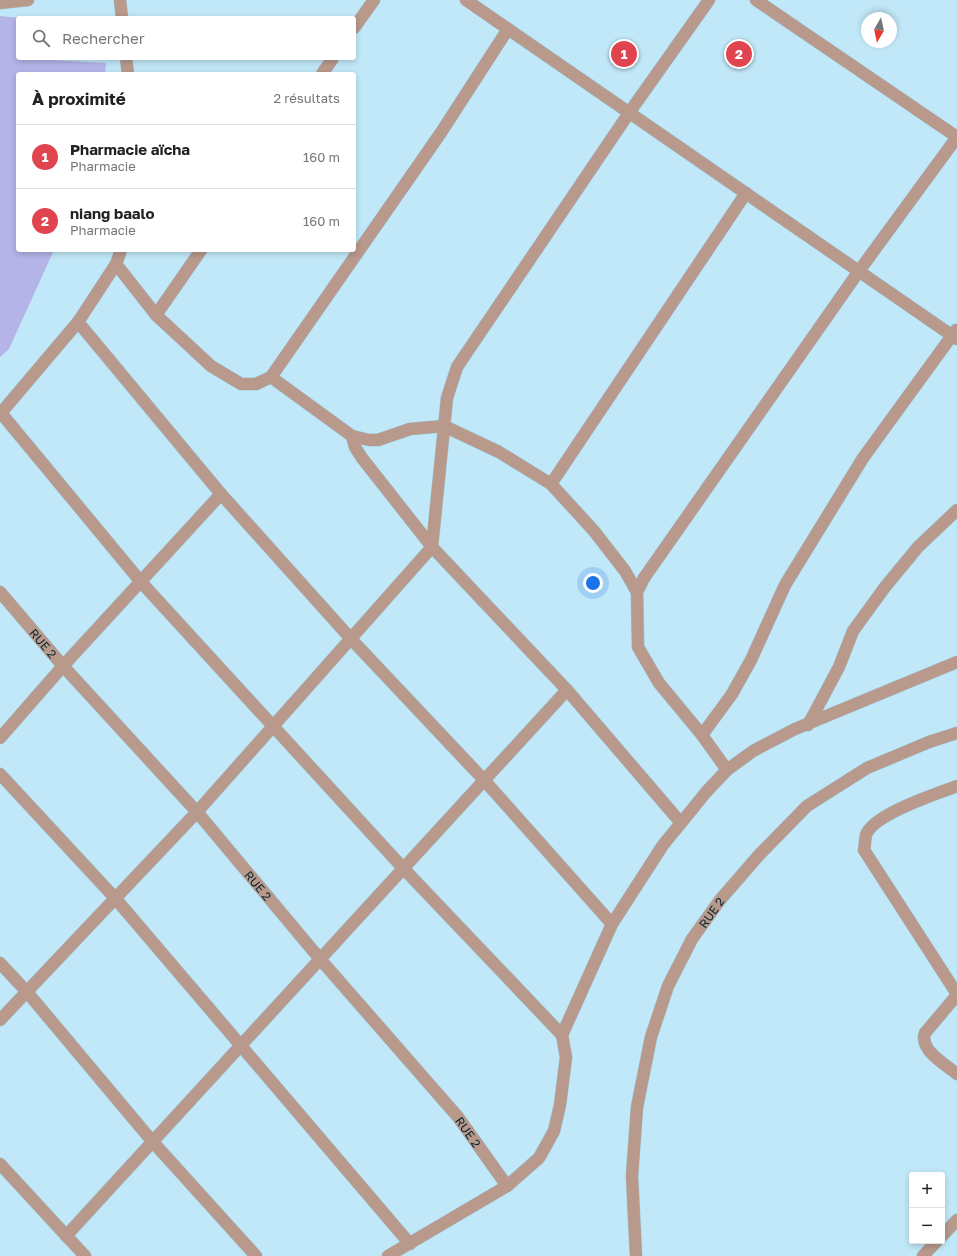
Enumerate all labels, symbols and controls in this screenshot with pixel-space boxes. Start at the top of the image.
north arrow [861,12,897,48]
search box [16,16,356,60]
icon: search [30,27,52,49]
text: Rechercher [62,29,145,47]
pin: 1 [611,39,637,69]
pin: 2 [726,39,752,69]
text: À proximité [32,88,126,109]
text: 2 résultats [274,90,340,106]
text: Pharmacie aïcha [70,140,190,158]
text: 1 [42,149,48,165]
text: 160 m [303,149,340,165]
text: Pharmacie [70,158,136,174]
text: niang baalo [70,204,155,222]
text: 2 [41,213,49,229]
text: 160 m [303,213,340,229]
text: Pharmacie [70,222,136,238]
your location [583,573,603,593]
street label: RUE 2 [27,625,60,661]
street label: RUE 2 [242,867,275,903]
street label: RUE 2 [695,894,727,931]
street label: RUE 2 [453,1114,485,1150]
map controls [909,1172,945,1244]
button: + [909,1172,945,1208]
button: − [909,1208,945,1244]

